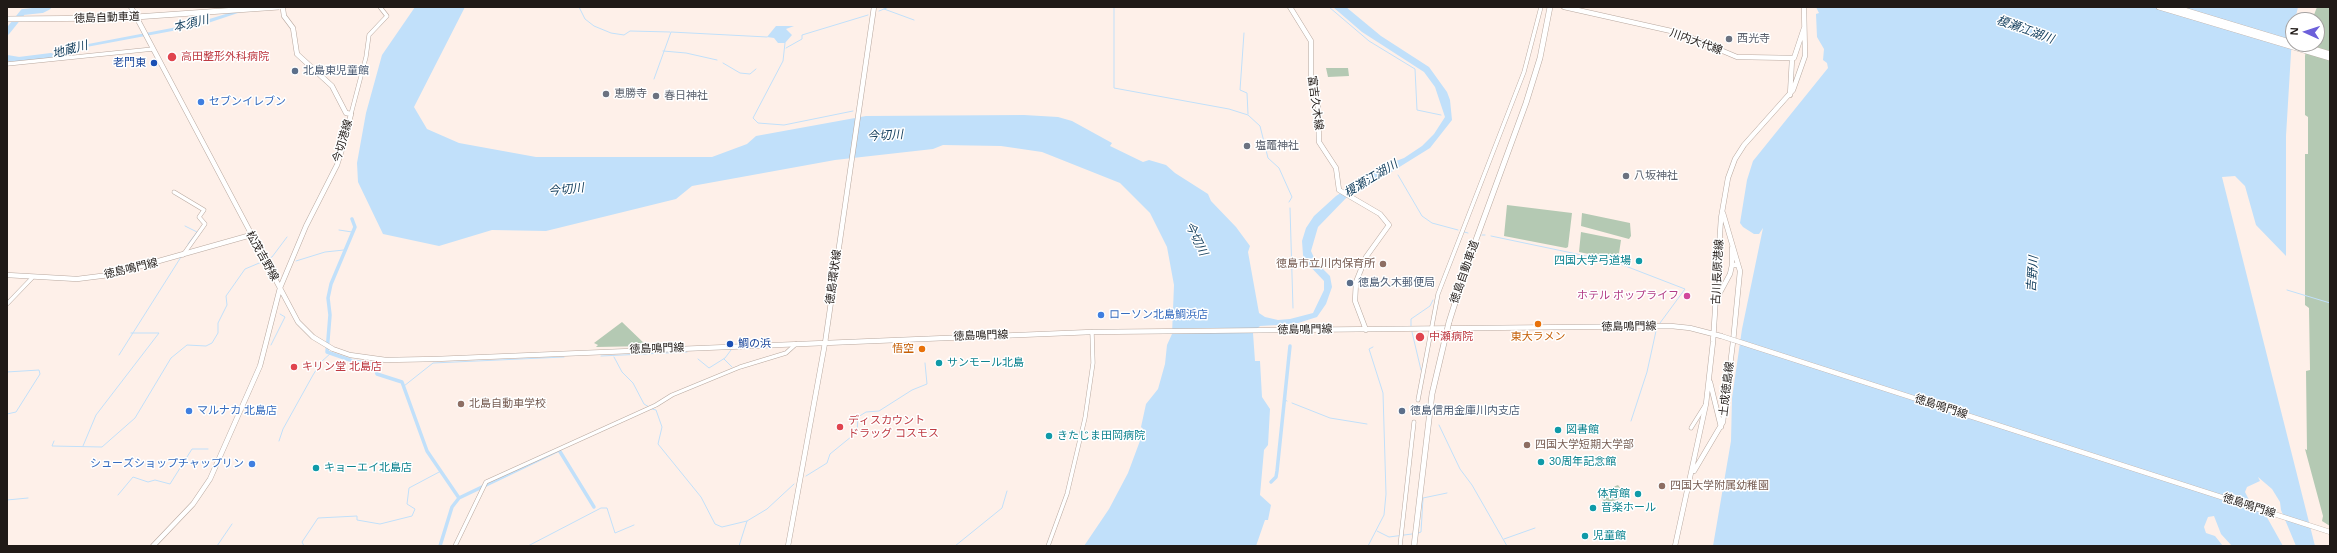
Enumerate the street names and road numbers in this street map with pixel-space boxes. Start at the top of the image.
street label: 徳島自動車道 [74,10,140,26]
street label: 川内大代線 [1668,26,1724,58]
street label: 富吉久木線 [1305,75,1325,131]
street label: 今切港線 [331,118,355,164]
street label: 松茂吉野線 [243,229,281,283]
street label: 徳島自動車道 [1448,239,1482,305]
street label: 古川長原港線 [1710,239,1726,305]
street label: 徳島環状線 [824,249,844,305]
street label: 徳島鳴門線 [103,256,159,282]
street label: 徳島鳴門線 [1601,320,1657,334]
street label: 徳島鳴門線 [1277,323,1333,337]
street label: 徳島鳴門線 [953,328,1009,344]
street label: 徳島鳴門線 [629,341,685,357]
street label: 土成徳島線 [1717,361,1737,417]
street label: 徳島鳴門線 [1913,392,1969,422]
street label: 徳島鳴門線 [2221,491,2277,521]

